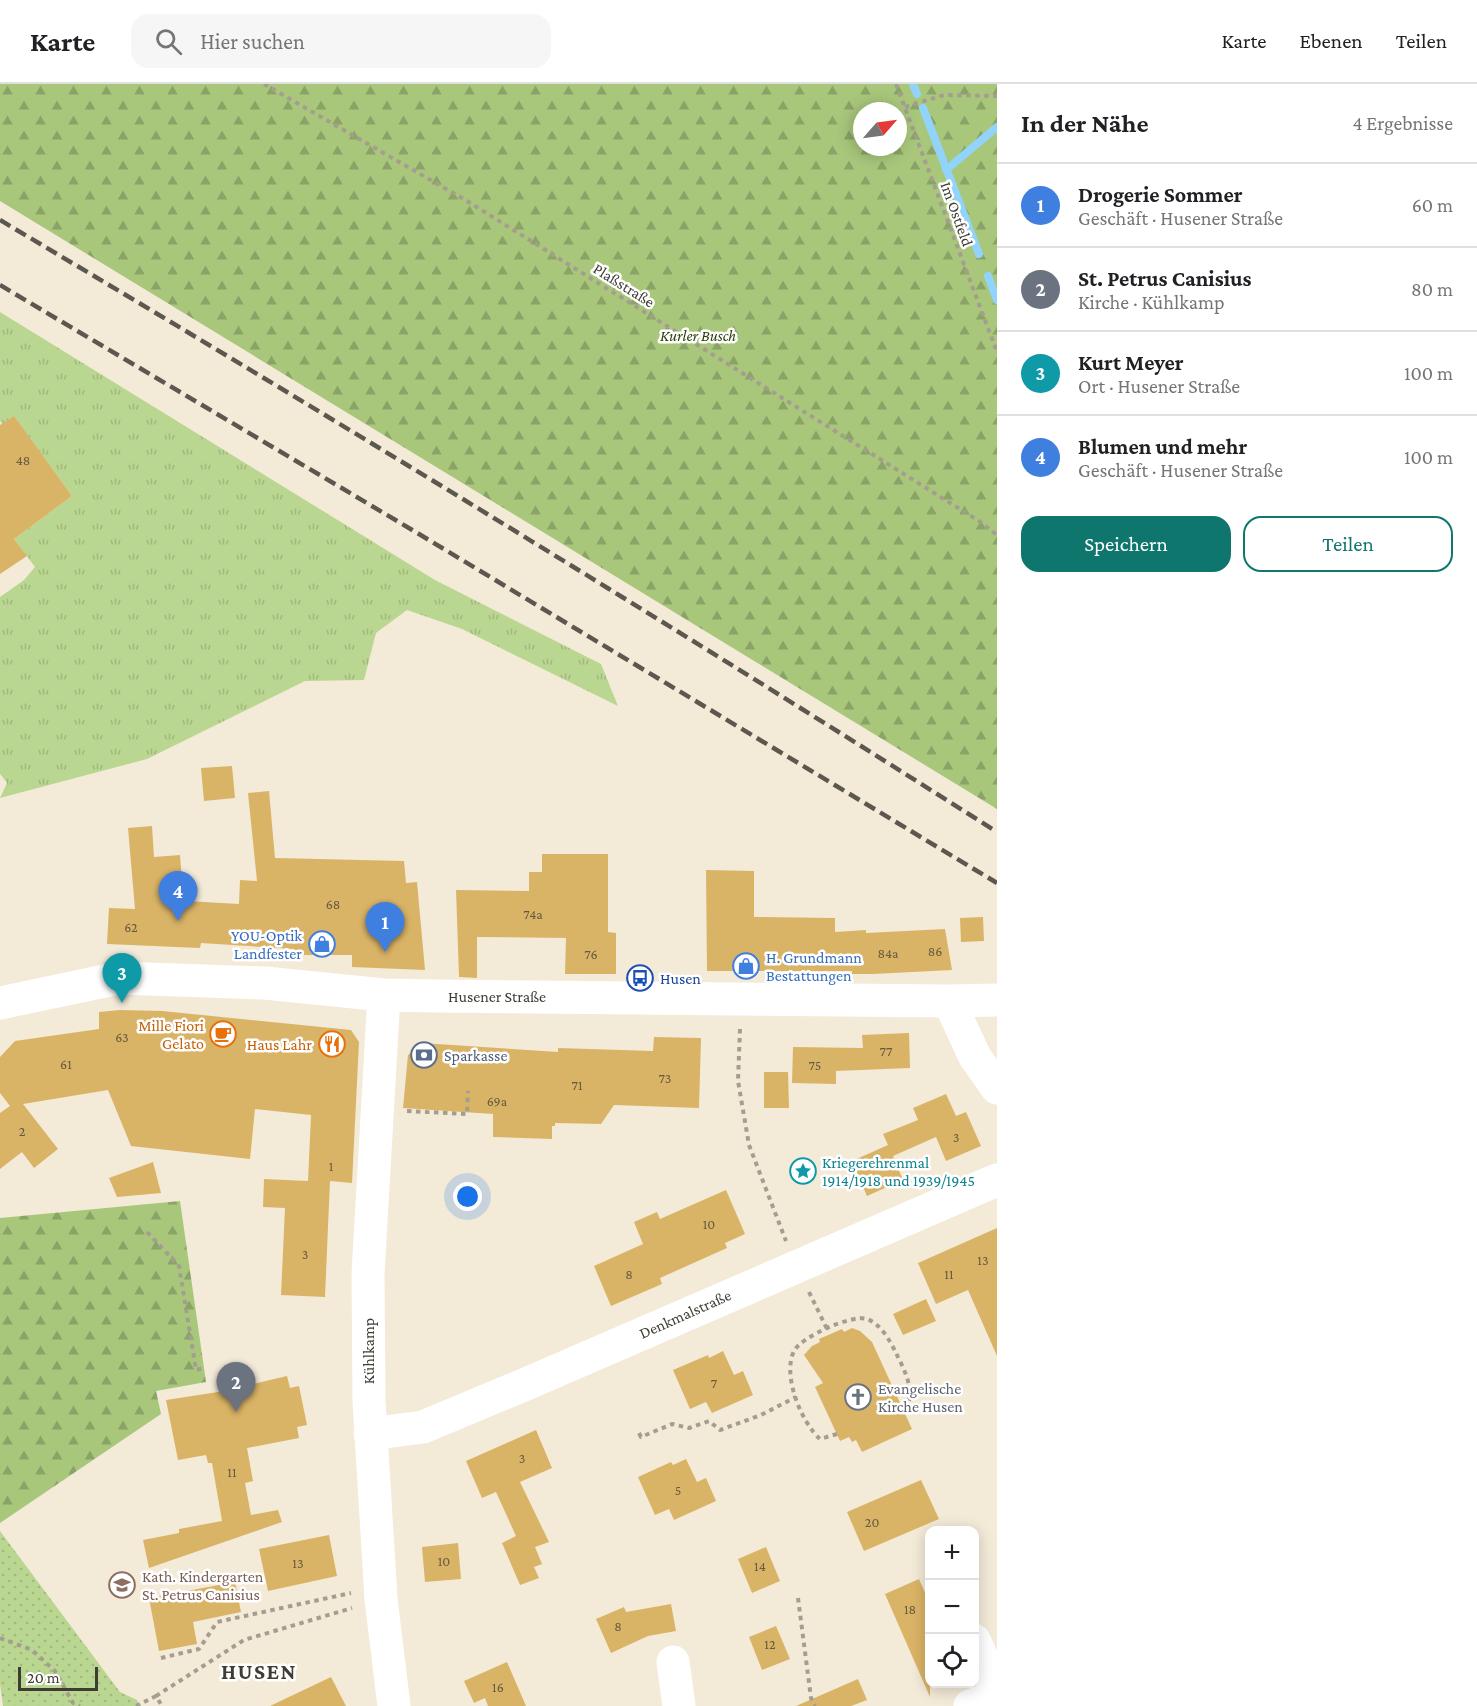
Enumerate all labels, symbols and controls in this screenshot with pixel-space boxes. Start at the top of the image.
search box [131,14,551,68]
icon: search [152,25,185,58]
text: Karte [30,26,95,57]
text: Hier suchen [200,29,305,54]
text: Karte [1221,29,1267,53]
text: Ebenen [1300,29,1363,53]
text: Teilen [1396,29,1447,53]
north arrow [853,102,907,156]
text: In der Nähe [1021,109,1149,138]
text: 4 Ergebnisse [1352,112,1453,134]
street label: Im Ostfeld [938,179,977,249]
text: Drogerie Sommer [1078,182,1242,207]
text: 1 [1037,194,1044,216]
text: 60 m [1412,194,1453,216]
text: Geschäft · Husener Straße [1078,207,1283,229]
street label: Plaßstraße [590,260,658,310]
text: St. Petrus Canisius [1078,266,1251,291]
text: 2 [1035,278,1046,300]
text: 80 m [1411,278,1453,300]
text: Kirche · Kühlkamp [1078,291,1224,313]
park label: Kurler Busch [660,327,736,344]
text: Kurt Meyer [1078,350,1184,375]
text: 3 [1036,362,1045,384]
text: 100 m [1404,362,1453,384]
text: Ort · Husener Straße [1078,375,1240,397]
text: Blumen und mehr [1078,434,1247,459]
text: 4 [1035,446,1046,468]
text: 100 m [1404,446,1453,468]
house number: 48 [16,452,30,468]
text: Geschäft · Husener Straße [1078,459,1283,481]
button: Speichern [1021,516,1231,572]
button: Teilen [1243,516,1453,572]
pin: 4 [158,872,198,921]
house number: 68 [326,896,340,912]
pin: 1 [366,902,404,952]
house number: 74a [523,906,543,922]
house number: 62 [124,919,138,935]
place label: YOU-Optik Landfester [231,927,302,962]
shop icon: YOU-Optik Landfester [307,929,337,959]
house number: 86 [928,943,942,959]
house number: 84a [877,945,899,961]
house number: 76 [584,946,598,962]
place label: H. Grundmann Bestattungen [766,949,862,985]
shop icon: H. Grundmann Bestattungen [731,951,761,981]
pin: 3 [102,954,142,1003]
bus stop icon: Husen [625,963,655,993]
place label: Husen [660,970,701,987]
street label: Husener Straße [448,988,546,1005]
place label: Mille Fiori Gelato [138,1017,204,1052]
cafe icon: Mille Fiori Gelato [208,1019,238,1049]
house number: 63 [115,1029,129,1045]
restaurant icon: Haus Lahr [317,1029,347,1059]
place label: Haus Lahr [247,1036,312,1053]
bank icon: Sparkasse [409,1040,439,1070]
house number: 77 [880,1043,893,1059]
place label: Sparkasse [444,1047,507,1065]
house number: 61 [60,1056,72,1072]
house number: 75 [809,1057,821,1073]
house number: 73 [659,1070,671,1086]
house number: 71 [571,1077,583,1093]
house number: 69a [487,1093,508,1109]
house number: 2 [19,1123,26,1139]
house number: 3 [953,1129,959,1145]
place label: Kriegerehrenmal 1914/1918 und 1939/1945 [822,1154,975,1189]
place icon: Kriegerehrenmal 1914/1918 und 1939/1945 [788,1156,818,1186]
house number: 1 [329,1158,334,1174]
your location [453,1182,482,1211]
house number: 10 [703,1216,715,1232]
house number: 3 [302,1246,308,1262]
house number: 13 [977,1252,989,1268]
house number: 8 [625,1266,633,1282]
house number: 11 [944,1266,954,1282]
street label: Denkmalstraße [636,1286,734,1342]
street label: Kühlkamp [360,1318,378,1384]
pin: 2 [216,1362,256,1412]
house number: 7 [711,1375,718,1391]
place label: Evangelische Kirche Husen [878,1380,963,1415]
church icon: Evangelische Kirche Husen [843,1382,873,1412]
house number: 3 [519,1450,525,1466]
house number: 11 [227,1464,237,1480]
house number: 5 [675,1482,681,1498]
house number: 20 [865,1514,879,1530]
map controls [925,1526,979,1688]
button: + [925,1526,979,1580]
house number: 10 [438,1553,450,1569]
house number: 13 [292,1555,304,1571]
house number: 14 [754,1558,766,1574]
place label: Kath. Kindergarten St. Petrus Canisius [142,1568,264,1603]
school or university icon: Kath. Kindergarten St. Petrus Canisius [107,1570,137,1600]
button: − [925,1580,979,1634]
house number: 18 [904,1601,916,1617]
house number: 8 [614,1618,622,1634]
button: locate [925,1634,979,1688]
house number: 12 [764,1636,776,1652]
district label: HUSEN [221,1659,297,1684]
scale bar [18,1664,98,1692]
text: 20 m [27,1669,60,1686]
house number: 16 [492,1679,504,1695]

